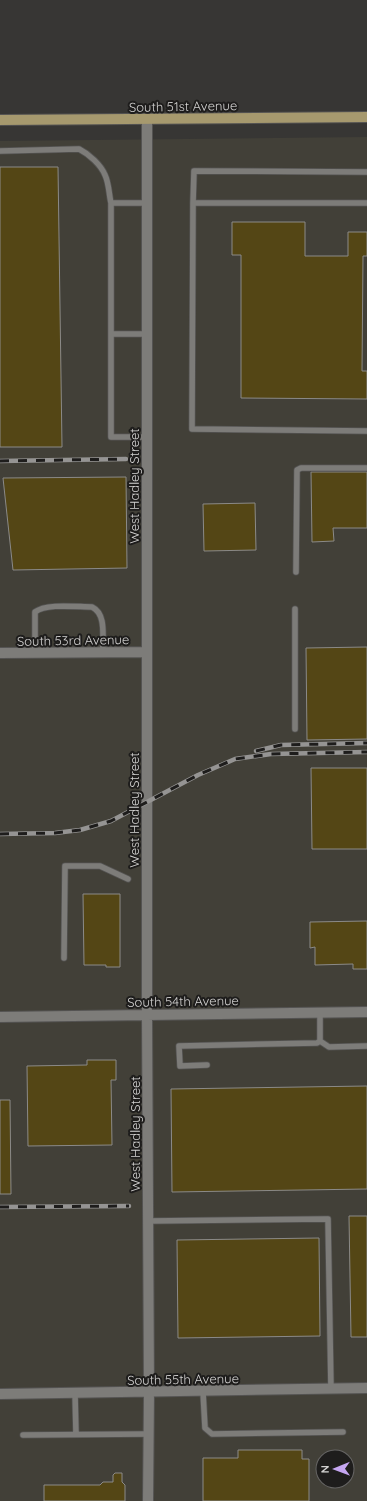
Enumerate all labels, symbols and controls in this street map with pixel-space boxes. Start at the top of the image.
street label: South 51st Avenue [129,97,237,115]
street label: West Hadley Street [126,428,142,544]
street label: South 53rd Avenue [17,631,129,649]
street label: West Hadley Street [126,752,142,868]
street label: South 54th Avenue [127,992,239,1010]
street label: West Hadley Street [127,1076,143,1192]
street label: South 55th Avenue [127,1370,239,1388]
north arrow [315,1449,355,1489]
text: N [318,1465,332,1473]

